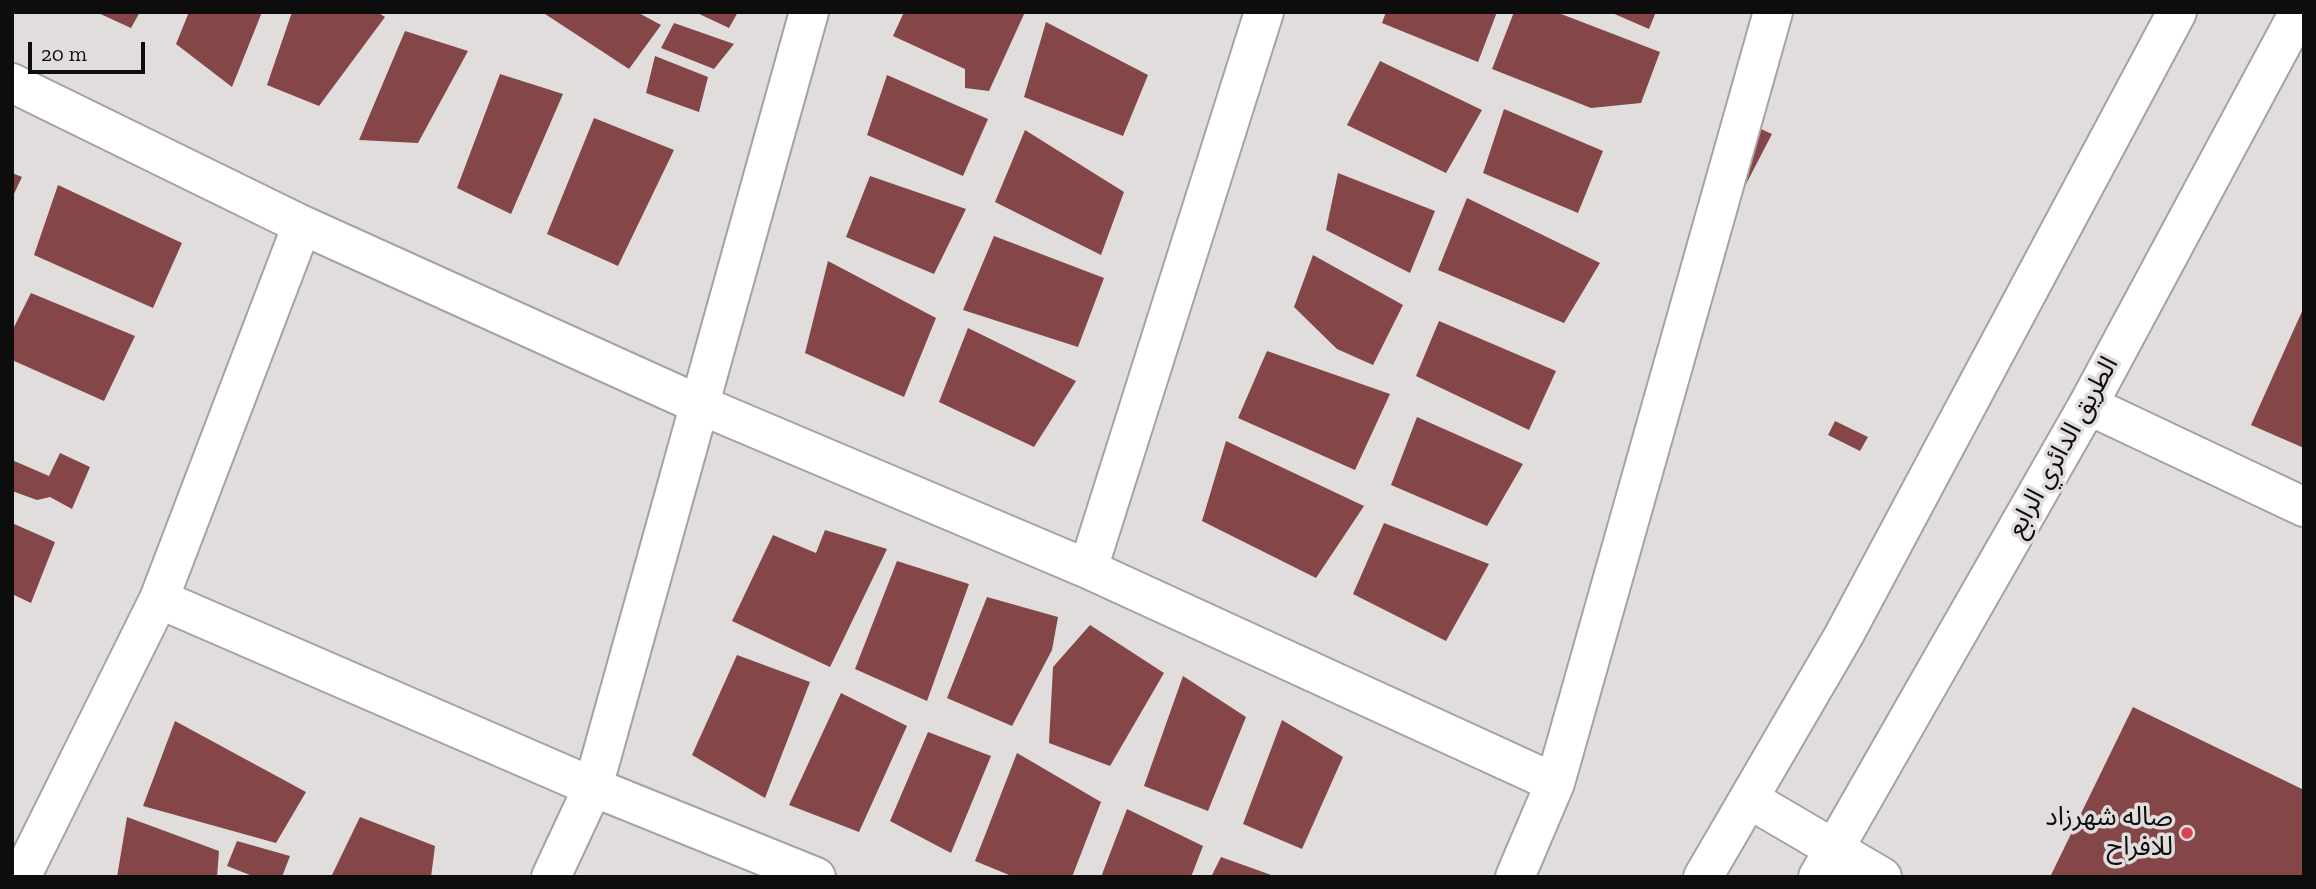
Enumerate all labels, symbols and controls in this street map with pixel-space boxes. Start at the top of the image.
scale bar [32,28,149,72]
text: 20 m [41,41,87,66]
street label: الطريق الدائري الرابع [2001,351,2125,543]
place label: صاله شهرزاد للافراح [2045,802,2173,864]
marker: صاله شهرزاد للافراح [2179,825,2195,841]

